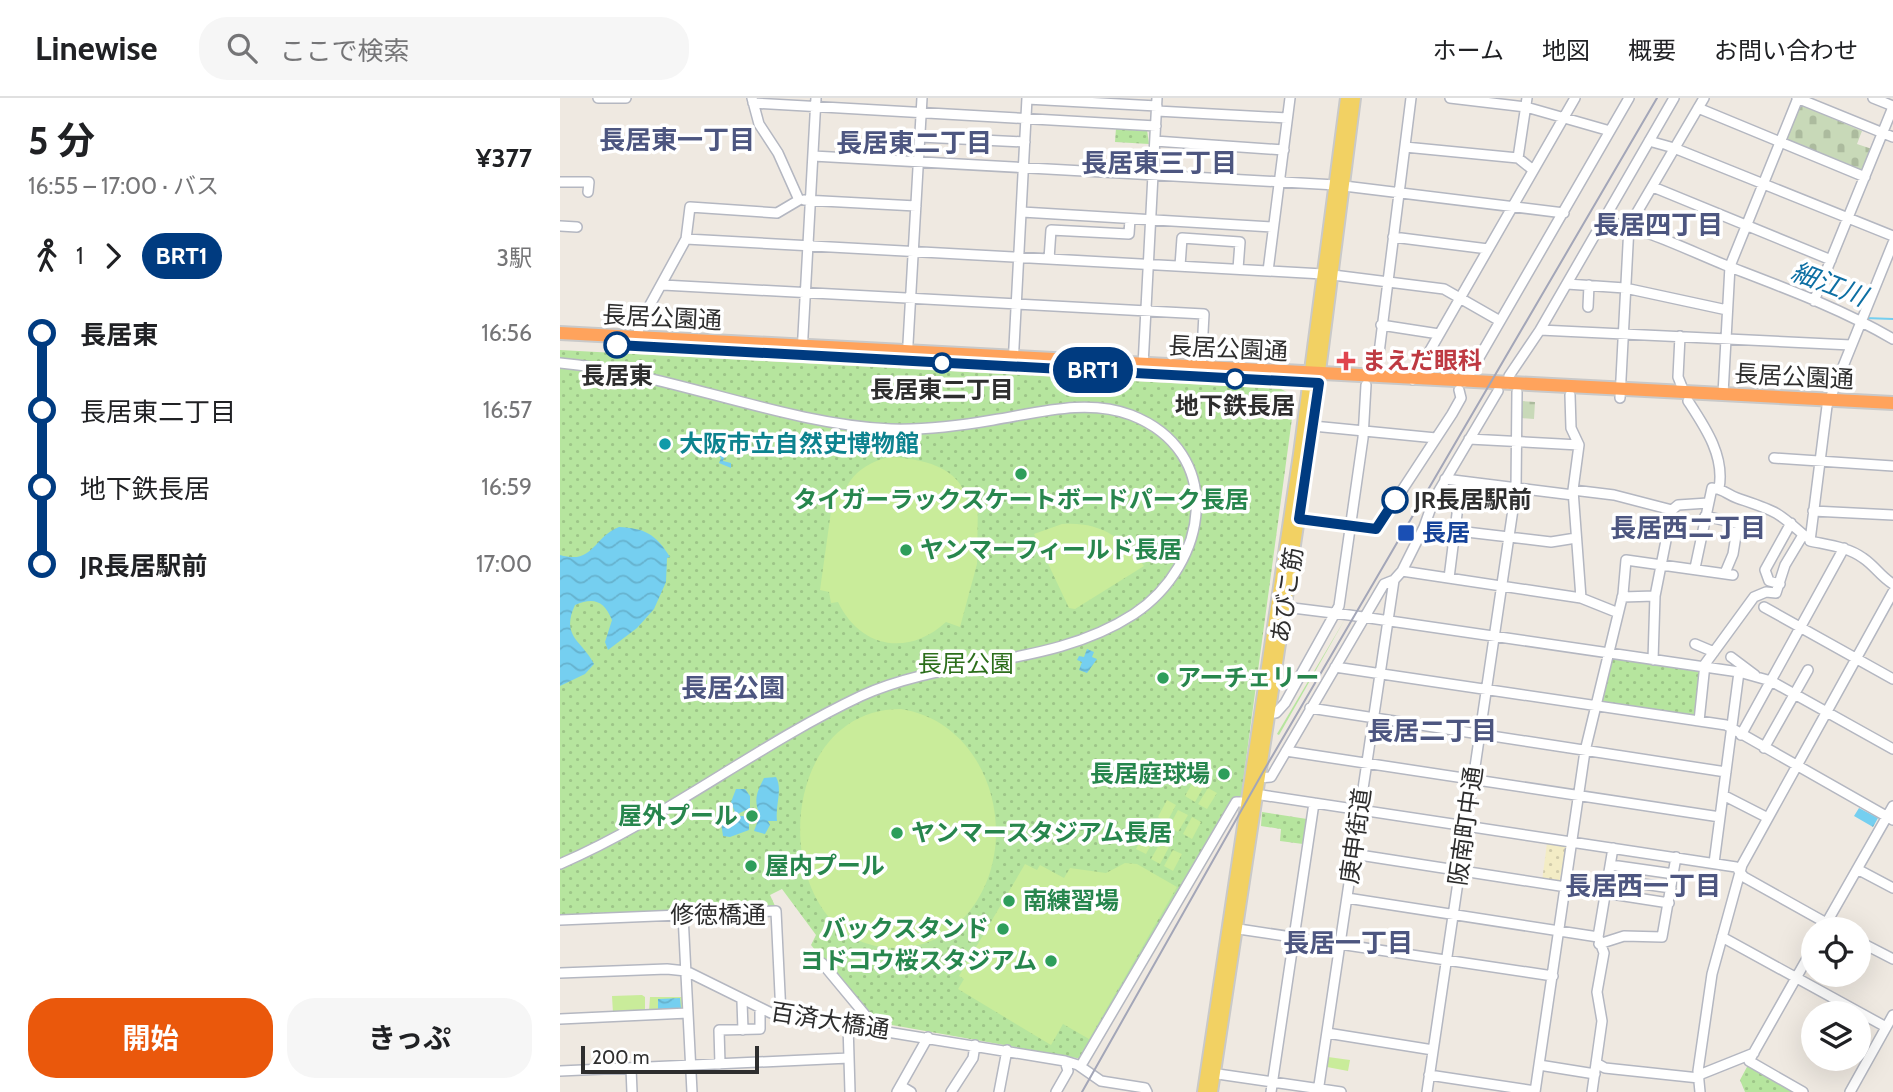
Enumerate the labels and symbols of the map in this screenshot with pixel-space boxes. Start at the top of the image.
district label: 長居東一丁目 [599,124,755,156]
district label: 長居東二丁目 [836,127,992,159]
district label: 長居東三丁目 [1081,147,1237,179]
district label: 長居四丁目 [1593,209,1723,241]
water label: 細江川 [1787,255,1874,314]
street label: 長居公園通 [601,300,723,335]
street label: 長居公園通 [1167,331,1289,366]
marker: 長居東 [604,332,630,358]
place label: まえだ眼科 [1362,346,1482,375]
line badge: BRT1 [1044,347,1142,393]
marker: まえだ眼科 [1336,351,1356,371]
marker: 長居東二丁目 [932,353,952,373]
street label: 長居公園通 [1733,359,1855,394]
place label: 長居東 [581,361,653,390]
marker: 地下鉄長居 [1225,369,1245,389]
place label: 長居東二丁目 [870,375,1014,404]
place label: 地下鉄長居 [1175,391,1295,420]
place label: 大阪市立自然史博物館 [679,429,919,458]
marker: 大阪市立自然史博物館 [657,436,673,452]
marker: タイガーラックスケートボードパーク長居 [1013,466,1029,482]
place label: タイガーラックスケートボードパーク長居 [793,485,1249,514]
place label: JR長居駅前 [1413,485,1532,514]
marker: JR長居駅前 [1382,487,1408,513]
district label: 長居西二丁目 [1610,512,1766,544]
place label: 長居 [1422,518,1470,547]
marker: 長居 [1396,523,1416,543]
place label: ヤンマーフィールド長居 [920,535,1182,564]
marker: ヤンマーフィールド長居 [898,542,914,558]
street label: あびこ筋 [1265,545,1308,645]
park label: 長居公園 [918,649,1014,678]
place label: アーチェリー [1177,663,1320,692]
marker: アーチェリー [1155,670,1171,686]
district label: 長居公園 [681,672,785,704]
district label: 長居二丁目 [1367,715,1497,747]
place label: 長居庭球場 [1090,759,1210,788]
street label: 阪南町中通 [1443,764,1488,887]
marker: 長居庭球場 [1216,766,1232,782]
street label: 庚申街道 [1334,786,1377,885]
place label: 屋外プール [618,801,738,830]
marker: 屋外プール [744,808,760,824]
place label: ヤンマースタジアム長居 [911,818,1172,847]
marker: ヤンマースタジアム長居 [889,825,905,841]
place label: 屋内プール [765,851,885,880]
marker: 屋内プール [743,858,759,874]
district label: 長居西一丁目 [1565,870,1721,902]
place label: 南練習場 [1023,886,1119,915]
marker: 南練習場 [1001,893,1017,909]
street label: 修徳橋通 [670,900,766,929]
place label: バックスタンド [822,914,989,943]
marker: バックスタンド [995,921,1011,937]
district label: 長居一丁目 [1283,927,1413,959]
place label: ヨドコウ桜スタジアム [800,946,1037,975]
marker: ヨドコウ桜スタジアム [1043,953,1059,969]
street label: 百済大橋通 [769,997,892,1044]
scale bar [581,1043,760,1075]

